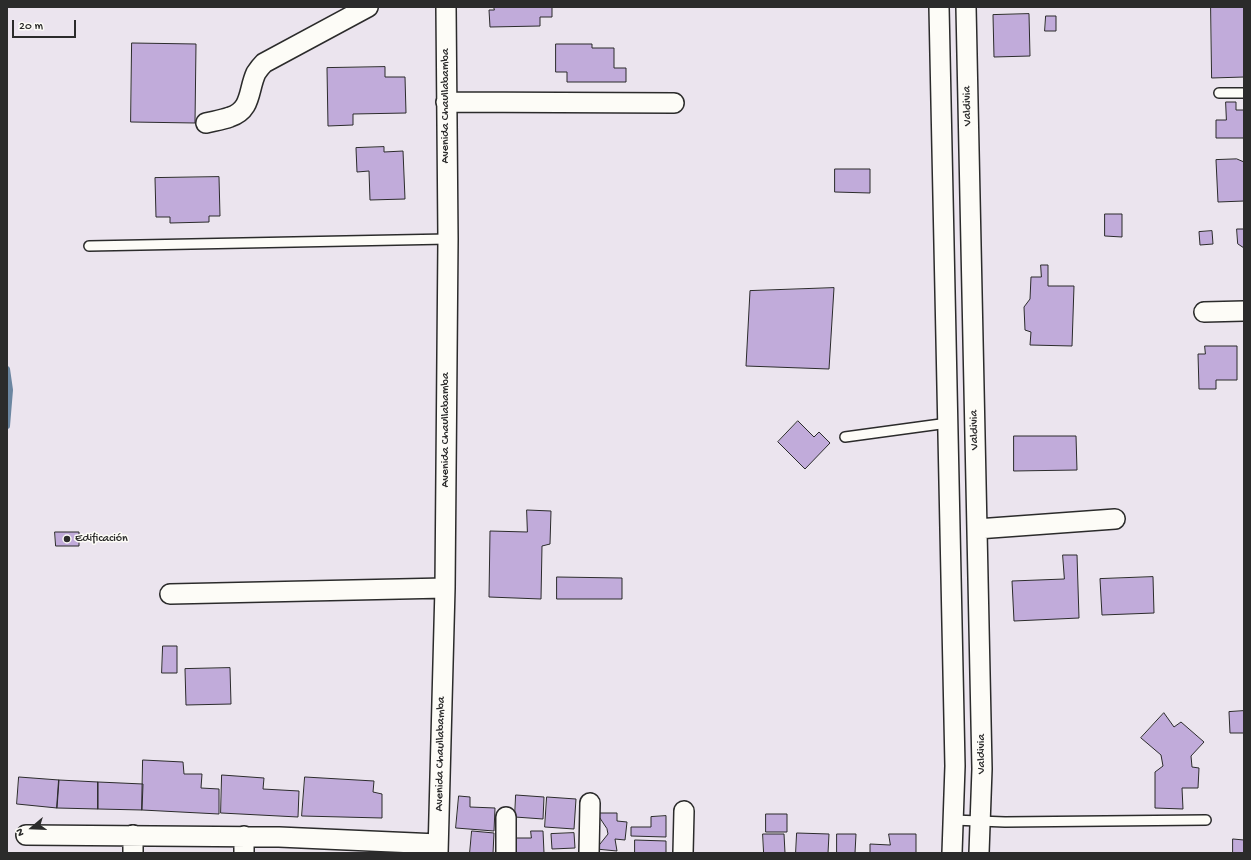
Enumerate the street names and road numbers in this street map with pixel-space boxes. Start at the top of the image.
street label: Avenida Chaullabamba [439,48,453,164]
street label: Valdivia [960,86,976,126]
street label: Avenida Chaullabamba [439,372,453,488]
street label: Valdivia [967,410,983,450]
street label: Avenida Chaullabamba [433,696,449,812]
street label: Valdivia [975,734,989,774]

